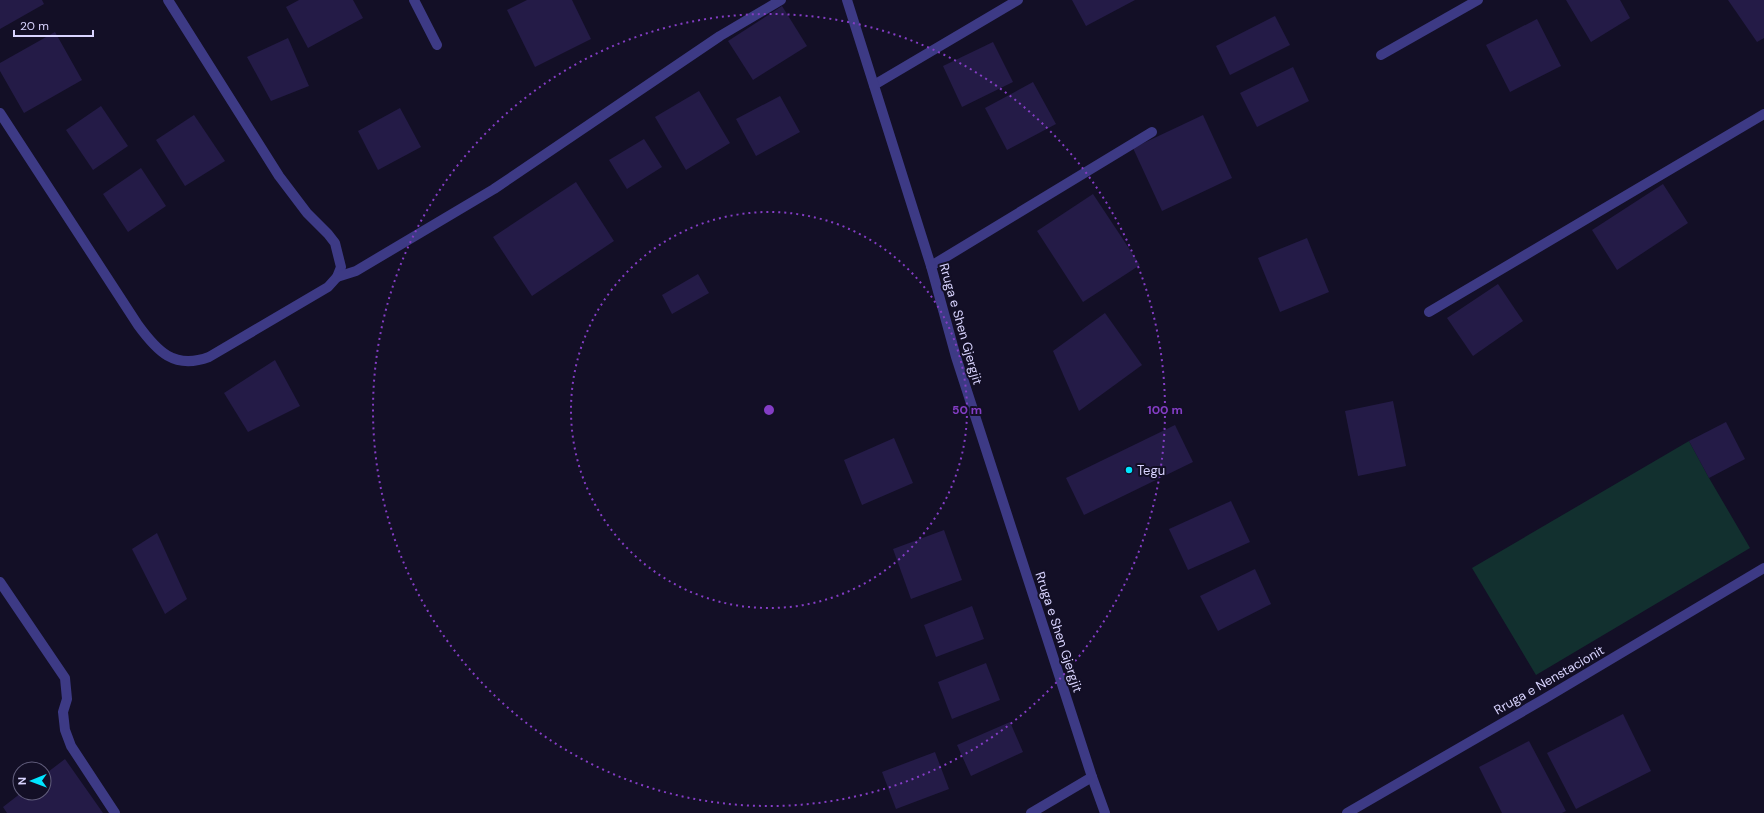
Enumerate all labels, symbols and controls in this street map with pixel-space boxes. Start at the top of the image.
scale bar [14,12,93,38]
text: 20 m [20,18,49,34]
street label: Rruga e Shen Gjergjit [935,261,987,387]
text: 50 m [952,402,982,418]
text: 100 m [1147,402,1183,418]
centre of rings [762,403,776,417]
place label: Tegu [1137,462,1165,479]
marker: Tegu [1124,465,1134,475]
street label: Rruga e Shen Gjergjit [1031,570,1087,694]
street label: Rruga e Nenstacionit [1491,641,1607,719]
north arrow [12,761,52,801]
text: N [15,777,29,785]

